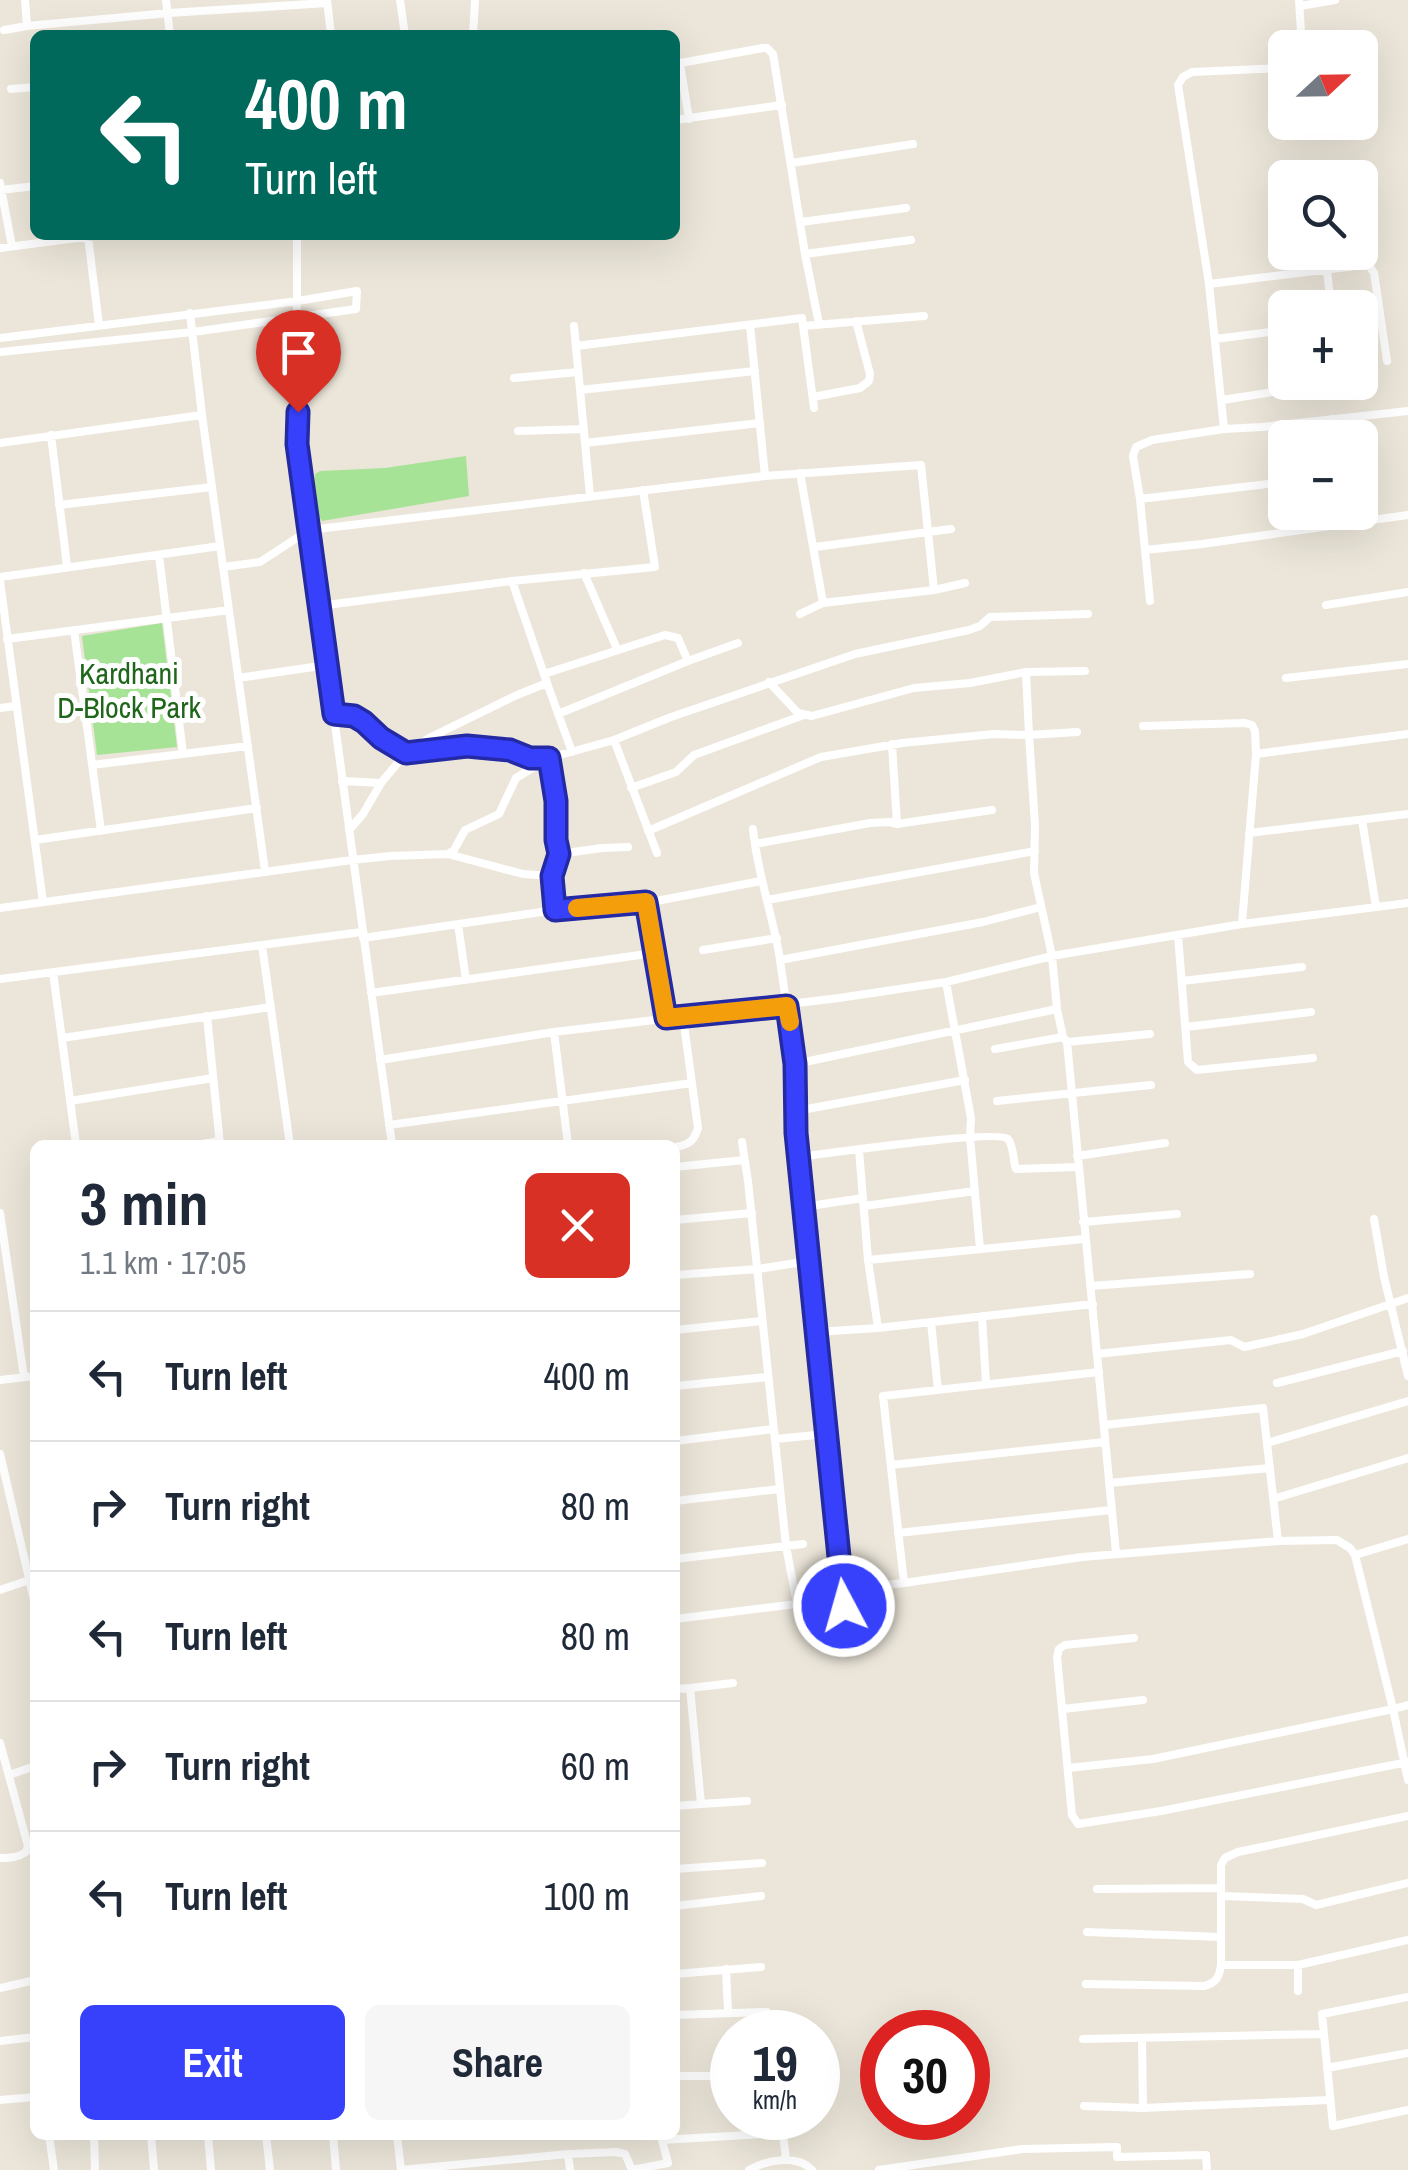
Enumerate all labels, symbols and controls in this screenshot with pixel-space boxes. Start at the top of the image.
north arrow [1268,30,1378,140]
map controls [1268,30,1378,530]
text: 400 m [245,57,408,151]
icon: left [80,70,210,200]
text: Turn left [245,147,377,208]
button: search [1268,160,1378,270]
button: + [1268,290,1378,400]
pin [256,310,341,413]
icon: arrive [271,325,326,380]
button: − [1268,420,1378,530]
park label: Kardhani D-Block Park [57,653,201,727]
text: 3 min [80,1163,209,1244]
button: close [525,1173,630,1278]
text: 1.1 km · 17:05 [80,1241,246,1284]
icon: left [80,1349,135,1404]
text: Turn left [165,1351,287,1402]
text: 400 m [543,1351,630,1402]
icon: right [80,1479,135,1534]
text: Turn right [165,1481,310,1532]
text: 80 m [561,1481,630,1532]
position arrow [792,1554,896,1658]
icon: left [80,1609,135,1664]
text: Turn left [165,1611,287,1662]
text: 80 m [561,1611,630,1662]
icon: right [80,1739,135,1794]
text: Turn right [165,1741,310,1792]
text: 60 m [561,1741,630,1792]
icon: left [80,1869,135,1924]
text: Turn left [165,1871,287,1922]
text: 100 m [543,1871,630,1922]
button: Exit [80,2005,345,2120]
button: Share [365,2005,630,2120]
speed limit sign: 30 [860,2010,990,2140]
text: 19 [752,2029,798,2097]
text: km/h [753,2083,797,2117]

